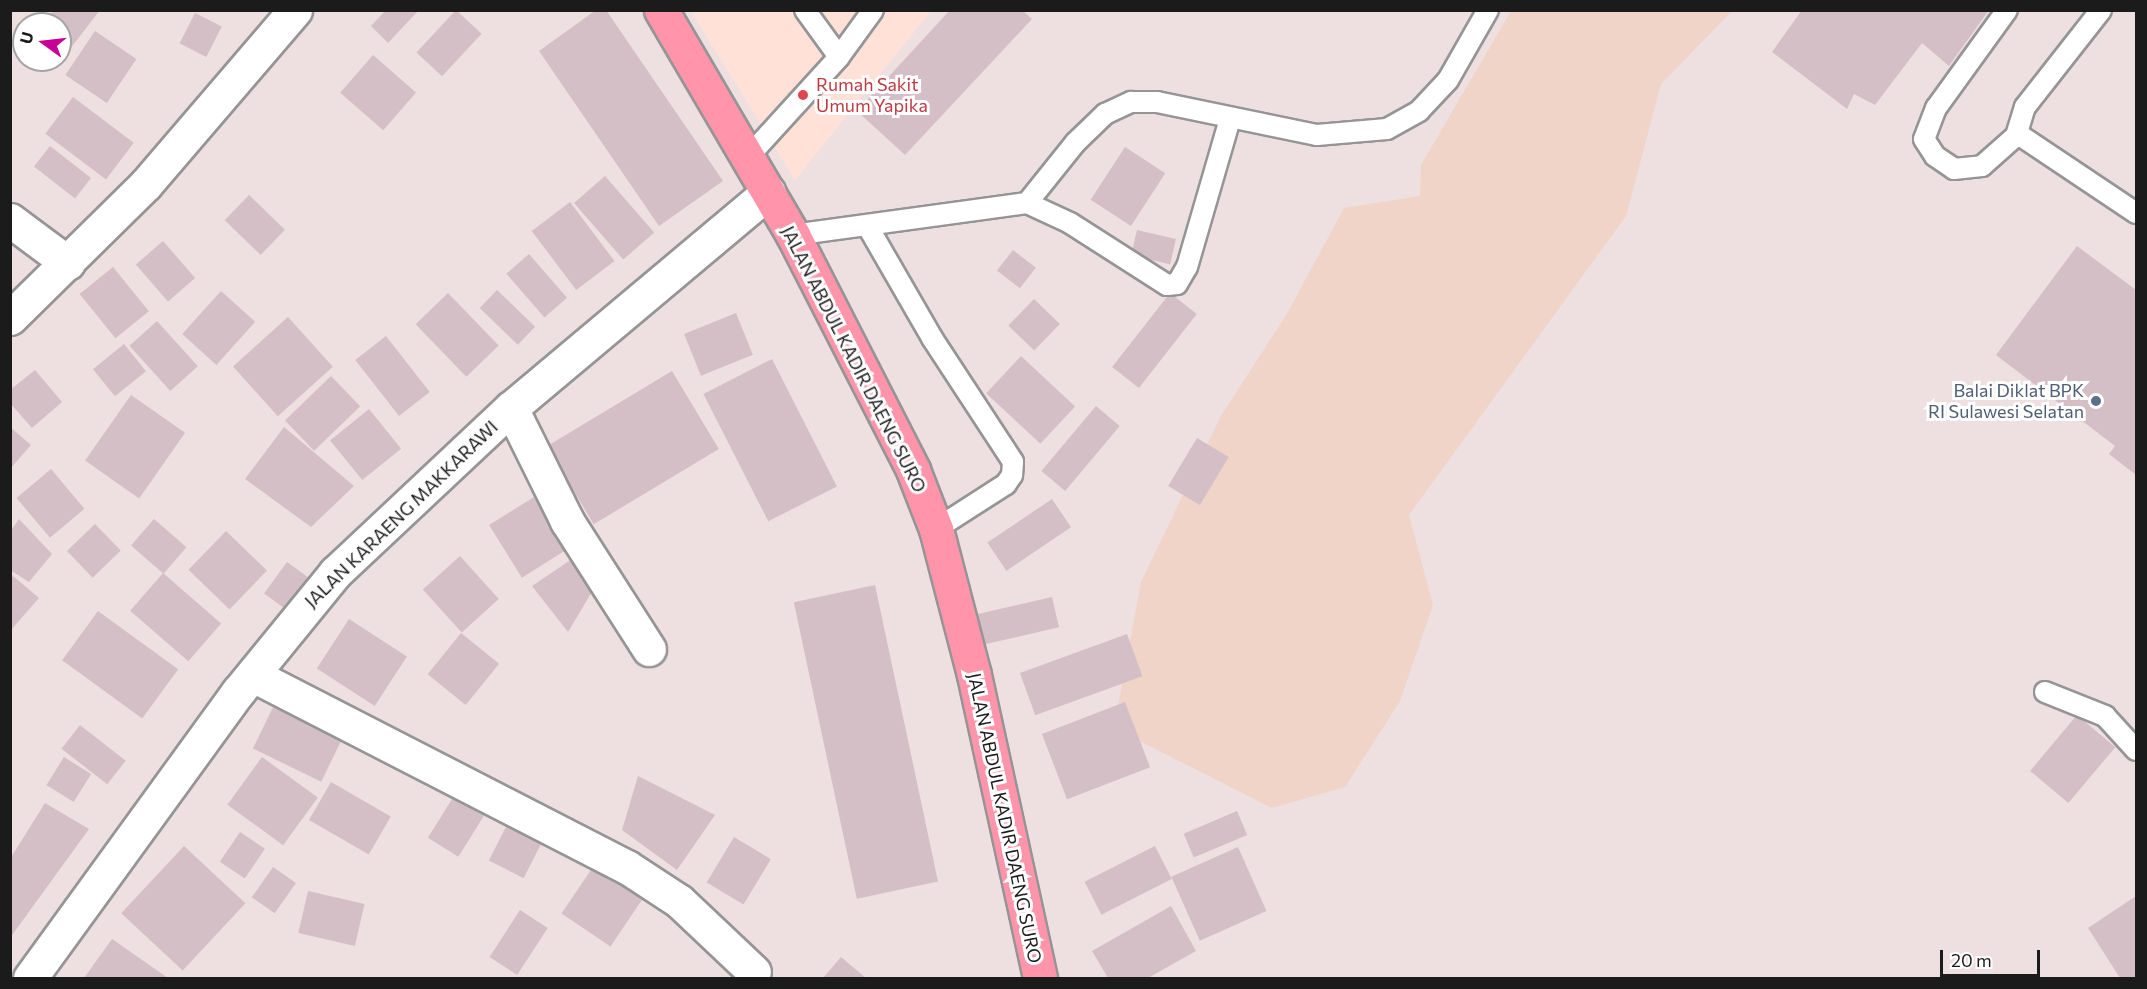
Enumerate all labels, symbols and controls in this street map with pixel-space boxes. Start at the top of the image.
north arrow [12,12,72,72]
text: U [15,30,37,46]
place label: Rumah Sakit Umum Yapika [816,74,928,116]
marker: Rumah Sakit Umum Yapika [794,86,812,104]
street label: JALAN ABDUL KADIR DAENG SURO [777,222,931,496]
place label: Balai Diklat BPK RI Sulawesi Selatan [1928,380,2084,422]
marker: Balai Diklat BPK RI Sulawesi Selatan [2089,394,2103,408]
street label: JALAN KARAENG MAKKARAWI [300,416,502,612]
street label: JALAN ABDUL KADIR DAENG SURO [964,671,1046,965]
scale bar [1943,938,2044,976]
text: 20 m [1951,949,1992,971]

